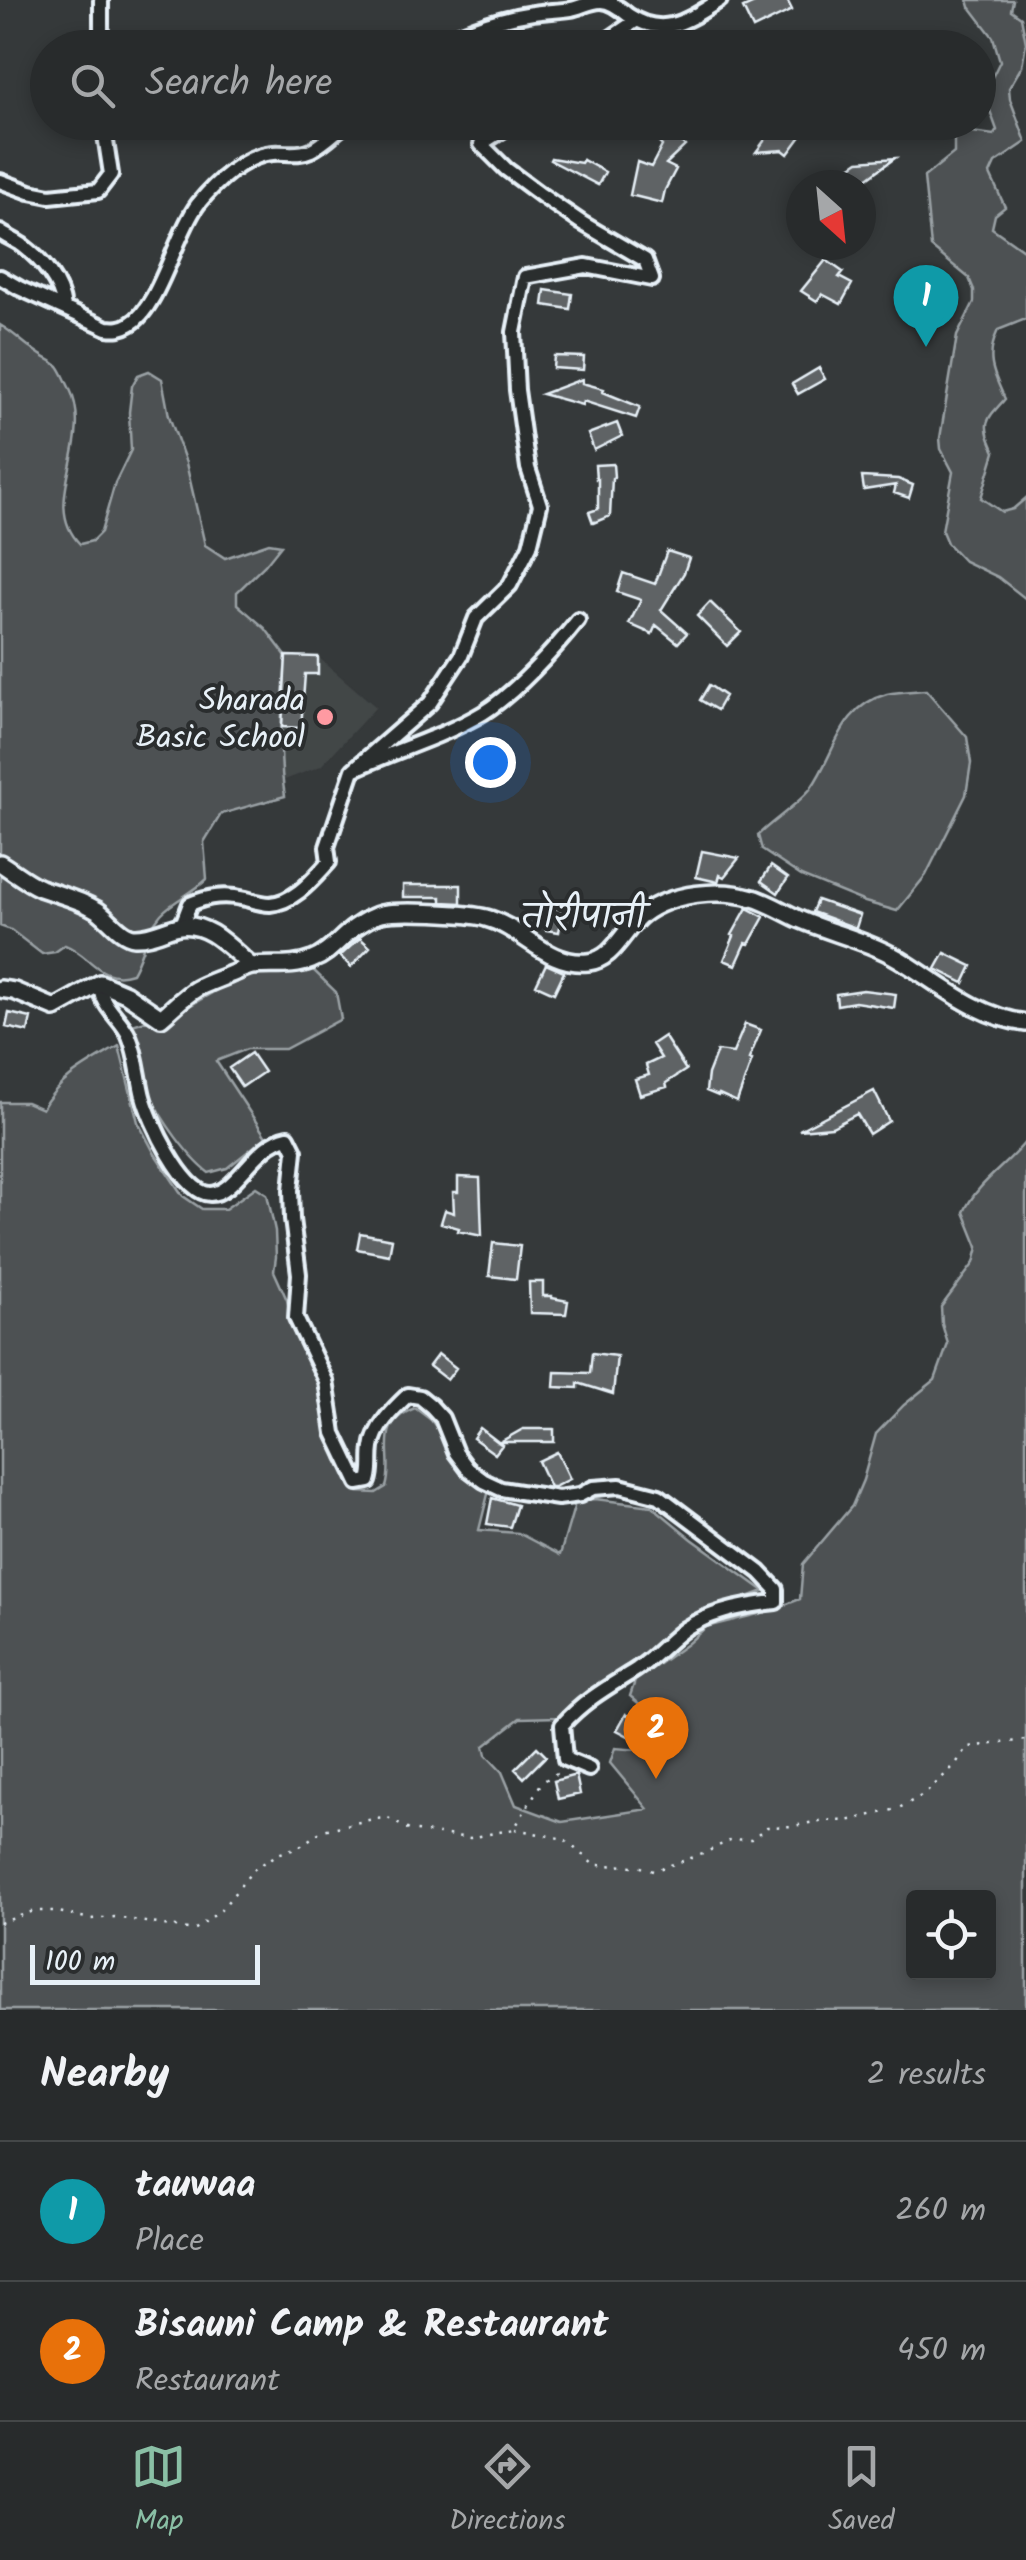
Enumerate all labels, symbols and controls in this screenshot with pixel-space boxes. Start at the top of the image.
search box [30,30,996,140]
text: Search here [145,55,332,115]
icon: search [65,58,120,113]
north arrow [786,170,876,260]
pin: 1 [894,264,958,347]
place label: Sharada Basic School [136,676,305,764]
marker: Sharada Basic School [314,706,336,728]
your location [465,737,516,788]
district label: तोरीपानी [521,888,652,948]
pin: 2 [624,1696,688,1779]
map controls [906,1890,996,1980]
button: locate [906,1890,996,1980]
scale bar [30,1940,260,1984]
text: 100 m [45,1940,115,1985]
text: Nearby [40,2042,169,2109]
text: 2 results [867,2050,986,2101]
text: tauwaa [135,2156,256,2216]
text: 1 [68,2186,77,2237]
text: 260 m [895,2186,986,2237]
text: Place [135,2216,204,2267]
text: Bisauni Camp & Restaurant [135,2296,609,2356]
text: 2 [63,2326,82,2377]
text: 450 m [897,2326,986,2377]
text: Restaurant [135,2356,280,2407]
tab: Map [131,2439,186,2544]
tab: Directions [449,2439,565,2544]
tab: Saved [828,2439,895,2544]

